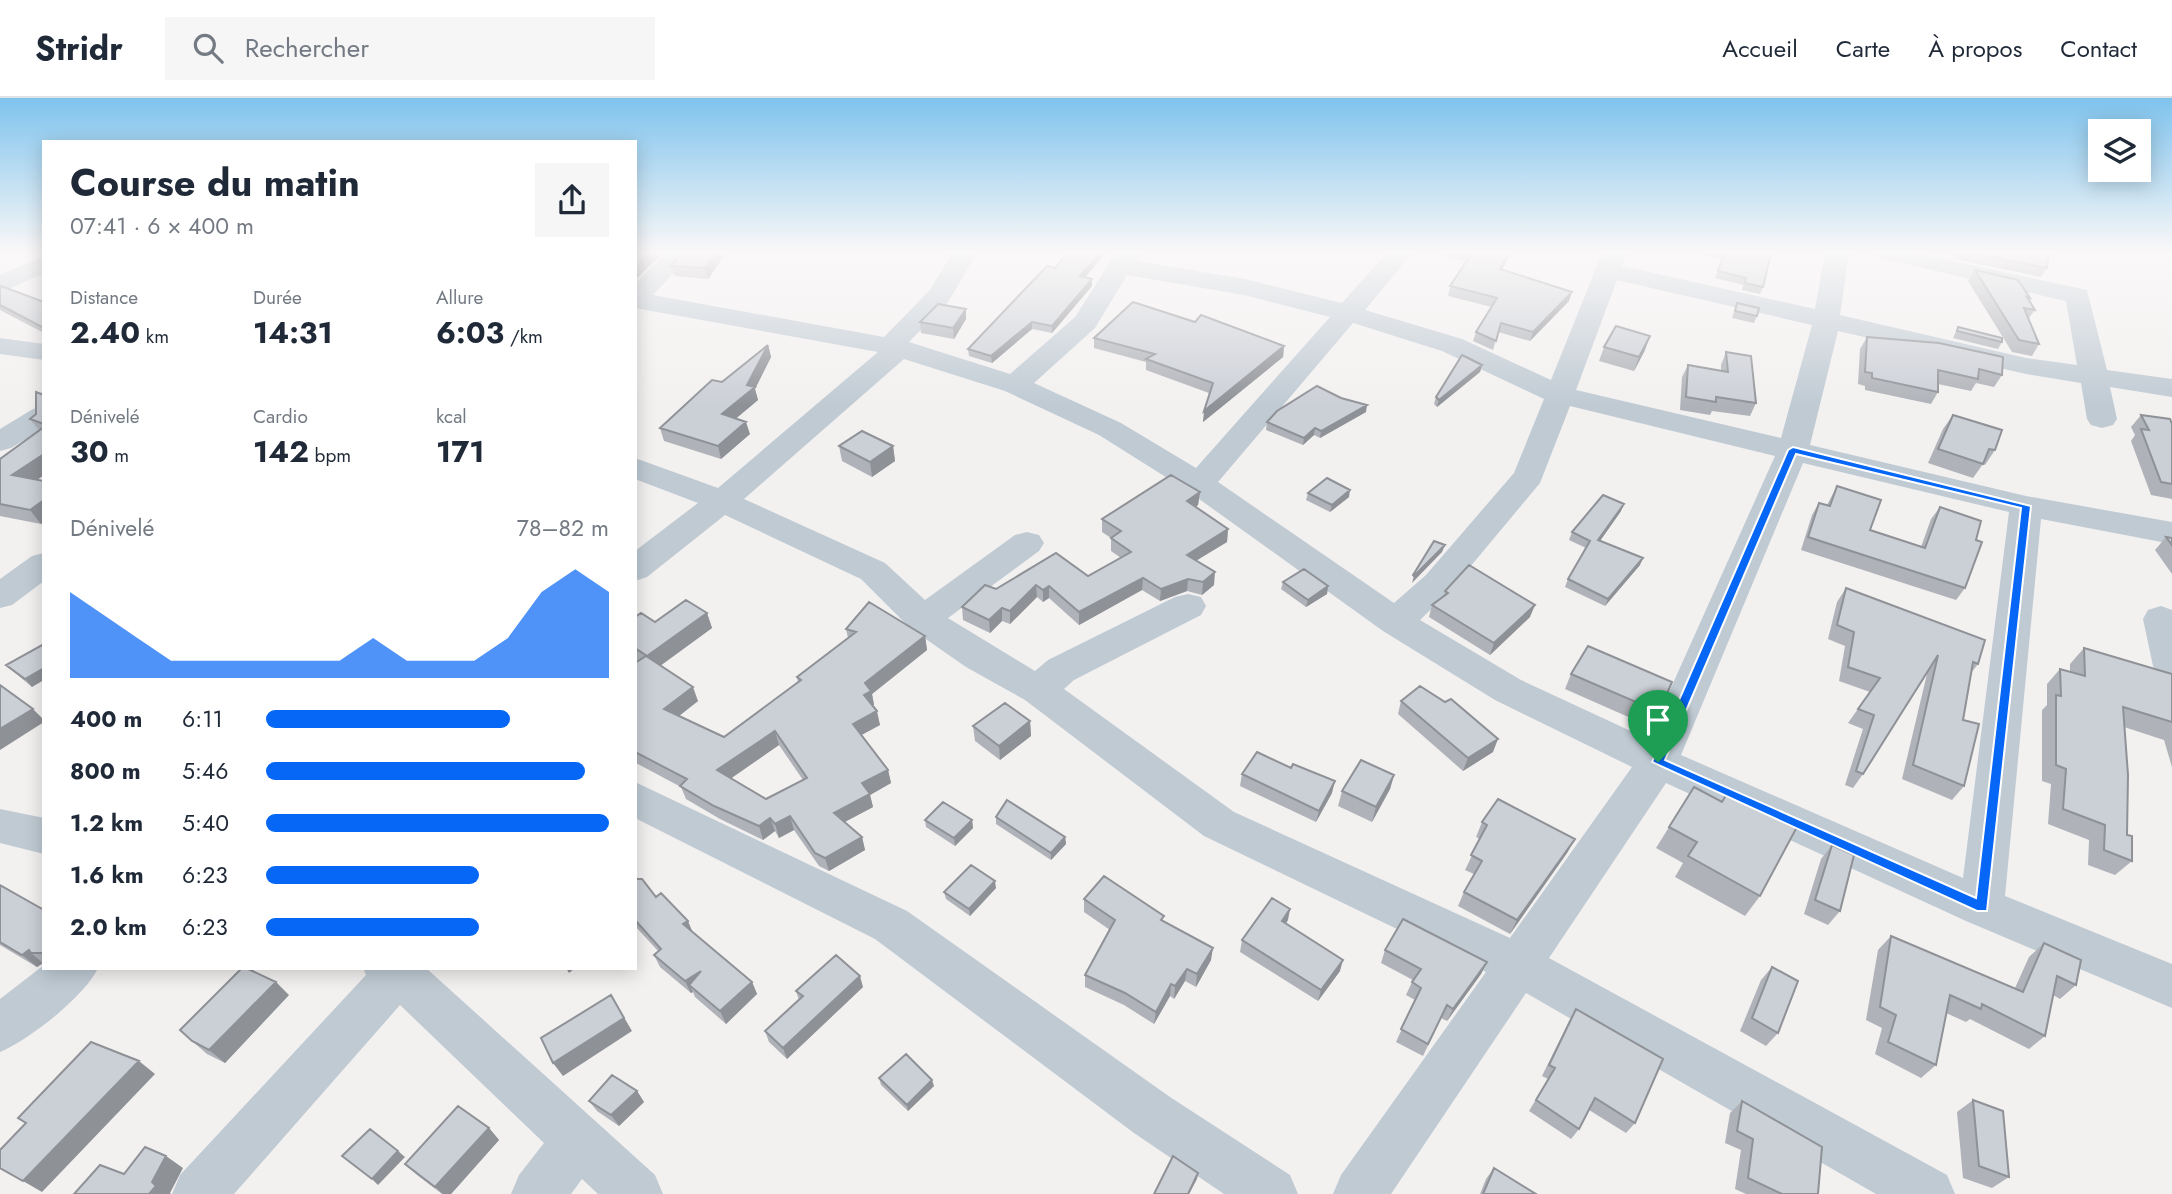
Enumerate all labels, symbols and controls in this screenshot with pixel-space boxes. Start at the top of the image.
search box [165,17,655,80]
text: Stridr [35,25,123,72]
icon: search [189,29,227,67]
text: Rechercher [245,29,369,67]
text: Accueil [1722,31,1798,66]
text: Carte [1836,31,1890,66]
text: À propos [1928,31,2022,66]
text: Contact [2060,31,2137,66]
map controls [2088,119,2151,182]
button: layers [2088,119,2151,182]
text: Course du matin [70,155,360,210]
button: share [535,163,609,237]
text: 07:41 · 6 × 400 m [70,209,254,243]
text: Distance [70,284,138,311]
text: Durée [253,284,302,311]
text: Allure [436,284,483,311]
text: 2.40 [70,311,140,354]
text: 14:31 [253,311,333,354]
text: 6:03 [436,311,504,354]
text: km [140,323,169,350]
text: /km [504,323,543,350]
text: Dénivelé [70,403,140,430]
text: Cardio [253,403,308,430]
text: kcal [436,403,467,430]
text: 30 [70,430,109,473]
text: 142 [253,430,309,473]
text: 171 [436,430,485,473]
text: m [109,442,129,469]
text: bpm [309,442,351,469]
text: Dénivelé [70,511,154,545]
text: 78–82 m [517,511,609,545]
pin [1628,690,1688,762]
icon: arrive [1639,701,1677,739]
text: 400 m [70,702,142,736]
text: 6:11 [182,702,223,736]
text: 800 m [70,754,141,788]
text: 5:46 [182,754,229,788]
text: 1.2 km [70,806,143,840]
text: 5:40 [182,806,229,840]
text: 1.6 km [70,858,144,892]
text: 6:23 [182,858,228,892]
text: 2.0 km [70,910,147,944]
text: 6:23 [182,910,228,944]

